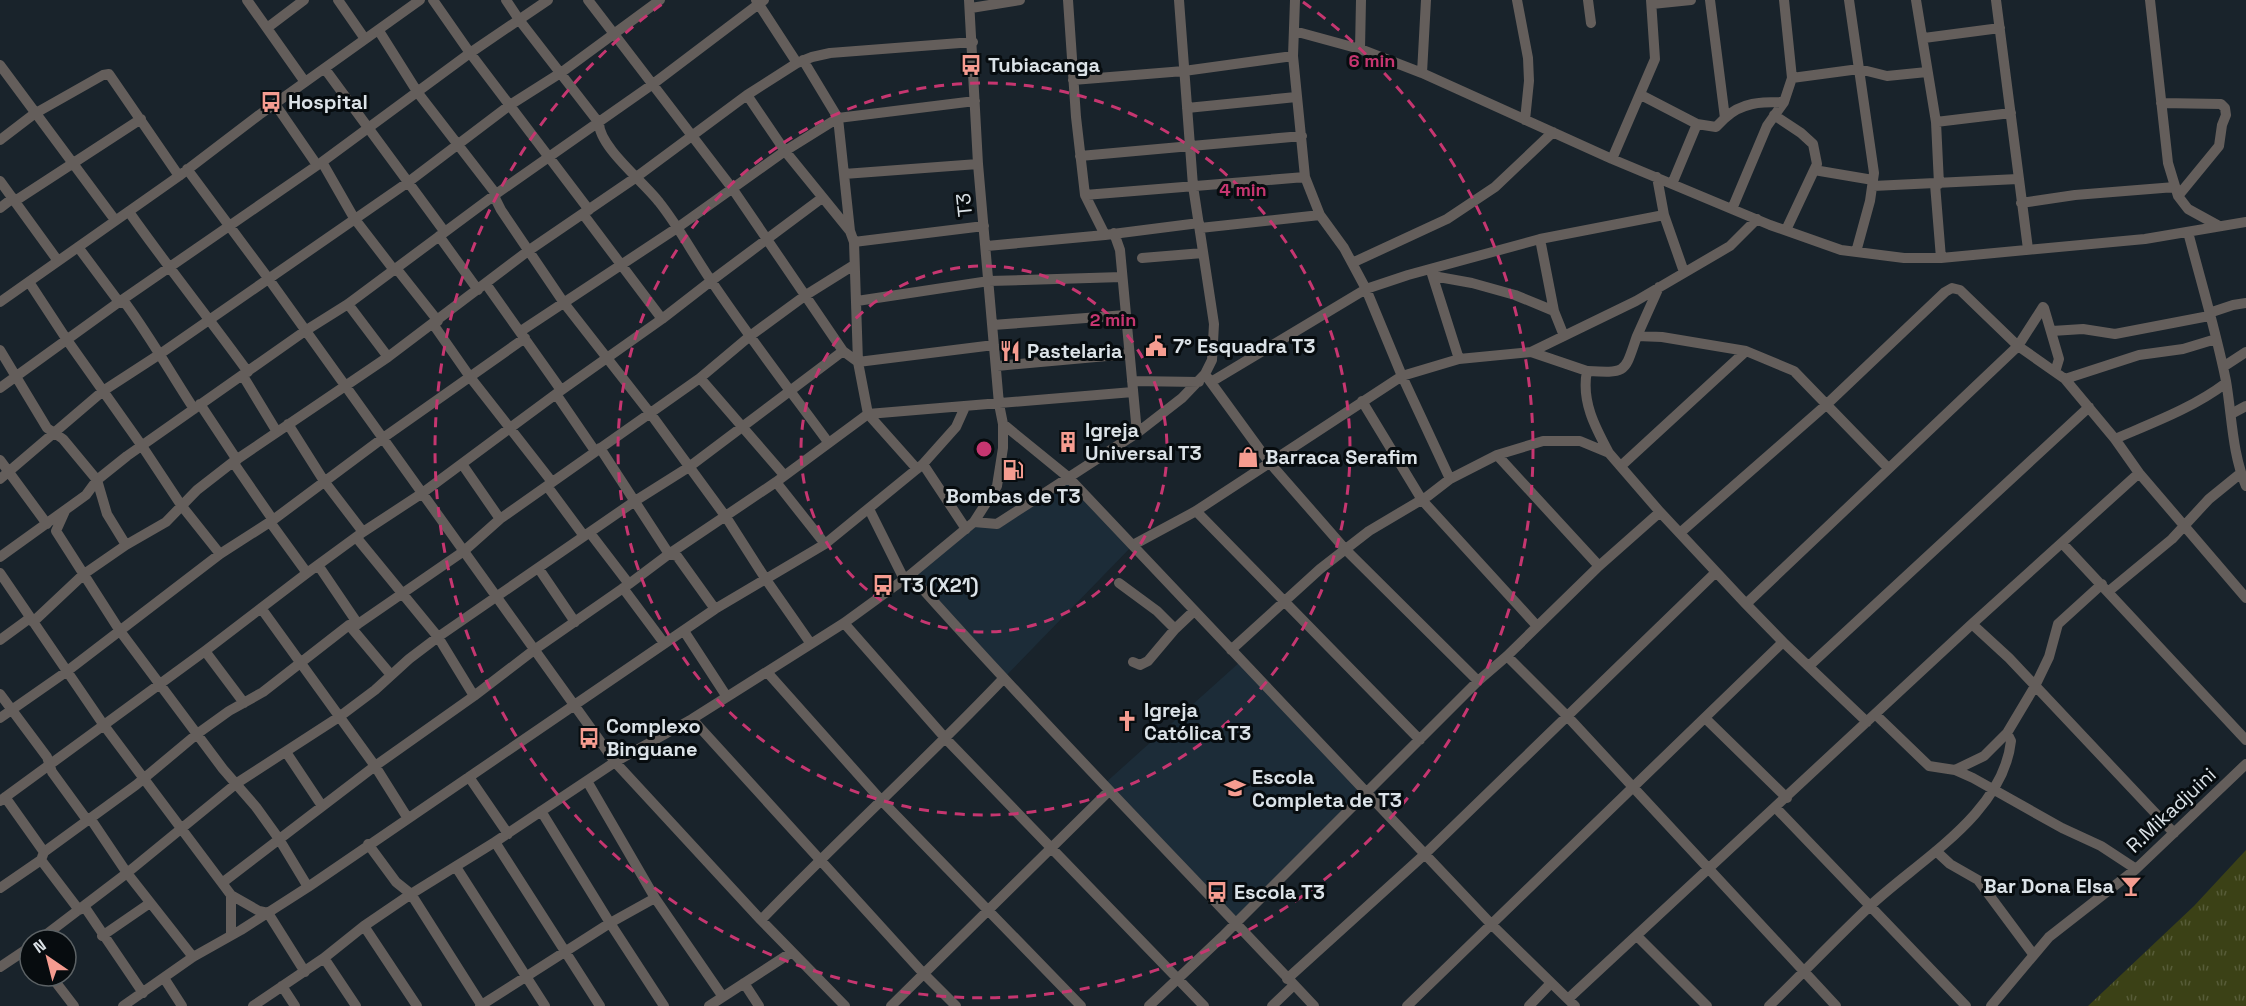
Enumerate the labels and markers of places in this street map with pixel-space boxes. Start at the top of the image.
place label: Tubiacanga [988,52,1100,78]
bus stop icon: Tubiacanga [959,53,983,77]
place label: Hospital [288,89,368,115]
bus stop icon: Hospital [259,90,283,114]
place label: 7° Esquadra T3 [1173,333,1315,359]
public building icon: 7° Esquadra T3 [1144,334,1168,358]
place label: Pastelaria [1027,338,1123,364]
restaurant icon: Pastelaria [998,339,1022,363]
place label: Igreja Universal T3 [1085,417,1202,466]
building icon: Igreja Universal T3 [1056,430,1080,454]
centre of rings [974,439,994,459]
place label: Barraca Serafim [1265,444,1418,470]
shop icon: Barraca Serafim [1236,445,1260,469]
fuel station icon: Bombas de T3 [1001,458,1025,482]
place label: Bombas de T3 [945,483,1081,509]
place label: T3 (X21) [900,572,979,598]
bus stop icon: T3 (X21) [871,573,895,597]
place label: Igreja Católica T3 [1144,697,1251,746]
church icon: Igreja Católica T3 [1115,709,1139,733]
place label: Complexo Binguane [606,713,701,762]
bus stop icon: Complexo Binguane [577,726,601,750]
place label: Escola Completa de T3 [1252,764,1402,813]
school or university icon: Escola Completa de T3 [1223,776,1247,800]
place label: Bar Dona Elsa [1983,873,2114,899]
bar icon: Bar Dona Elsa [2119,874,2143,898]
place label: Escola T3 [1234,879,1325,905]
bus stop icon: Escola T3 [1205,880,1229,904]

